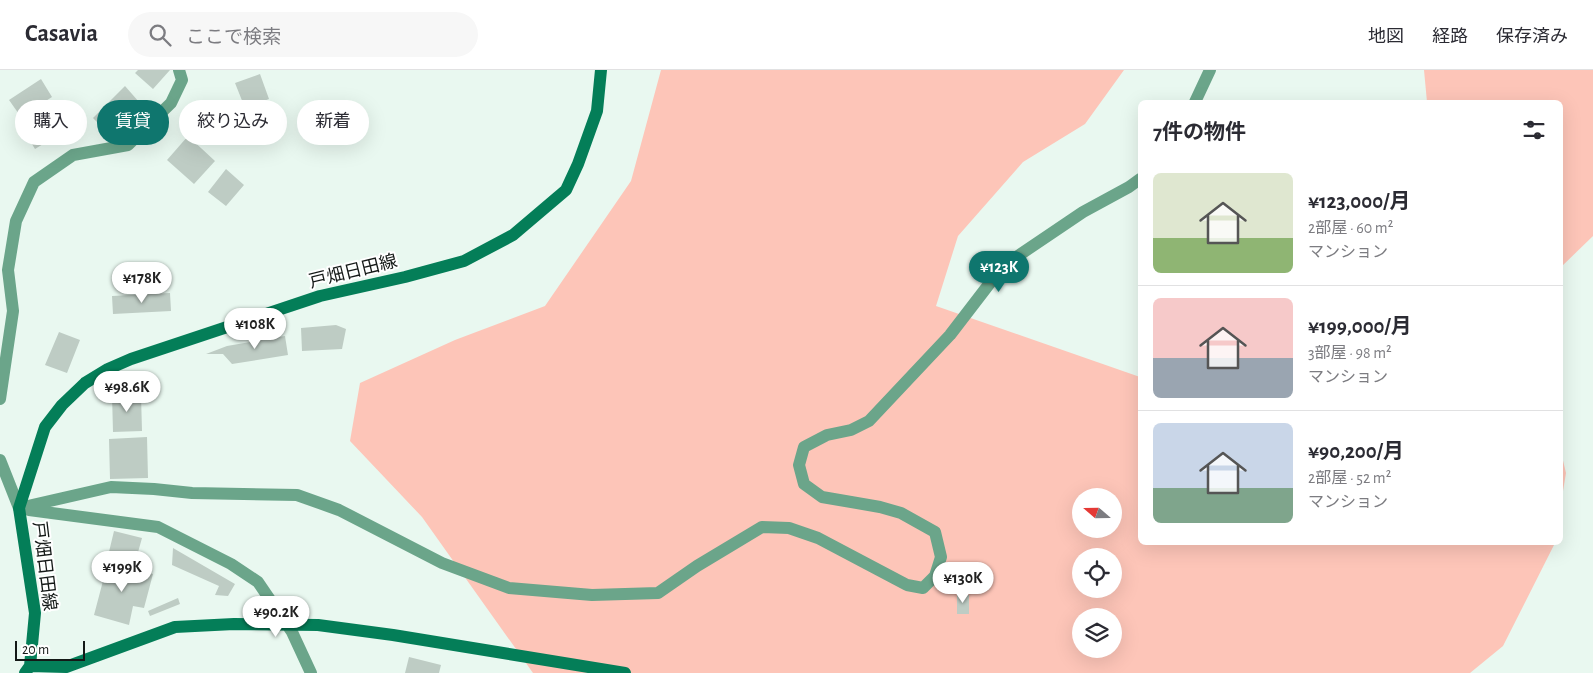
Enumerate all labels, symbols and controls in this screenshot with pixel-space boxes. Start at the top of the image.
search box [128,12,478,57]
icon: search [146,21,174,49]
text: Casavia [25,22,98,46]
text: ここで検索 [186,28,281,47]
text: 地図 [1368,28,1404,46]
text: 経路 [1432,28,1468,46]
text: 保存済み [1496,28,1568,46]
chip: 購入 [15,100,87,145]
chip: 賃貸 [97,100,169,145]
chip: 絞り込み [179,100,287,145]
chip: 新着 [297,100,369,145]
icon: filters [1520,116,1548,144]
text: 7件の物件 [1153,122,1246,143]
text: ¥123,000/月 [1308,191,1410,212]
icon: home [1193,193,1253,253]
text: 2部屋 · 60 m² [1308,220,1393,236]
text: マンション [1308,244,1388,260]
street label: 戸畑日田線 [307,250,399,292]
pin: ¥123K [964,250,1034,293]
text: ¥123K [980,259,1018,275]
pin: ¥178K [107,262,177,304]
text: ¥178K [123,270,161,286]
pin: ¥108K [220,308,290,350]
text: ¥108K [235,316,275,332]
text: ¥199,000/月 [1308,316,1412,337]
icon: home [1193,318,1253,378]
text: 3部屋 · 98 m² [1308,345,1392,361]
text: マンション [1308,369,1388,385]
pin: ¥98.6K [86,370,168,413]
text: ¥98.6K [105,379,149,395]
text: ¥90,200/月 [1308,441,1404,462]
icon: home [1193,443,1253,503]
text: 2部屋 · 52 m² [1308,470,1391,486]
north arrow [1072,488,1122,538]
map controls [1072,488,1122,658]
text: マンション [1308,494,1388,510]
street label: 戸畑日田線 [30,520,60,612]
button: locate [1072,548,1122,598]
pin: ¥199K [87,550,157,593]
text: ¥199K [103,559,141,575]
pin: ¥130K [928,562,998,604]
text: ¥130K [944,570,982,586]
pin: ¥90.2K [235,596,317,638]
text: ¥90.2K [253,604,299,620]
button: layers [1072,608,1122,658]
scale bar [15,638,85,661]
text: 20 m [22,643,49,657]

